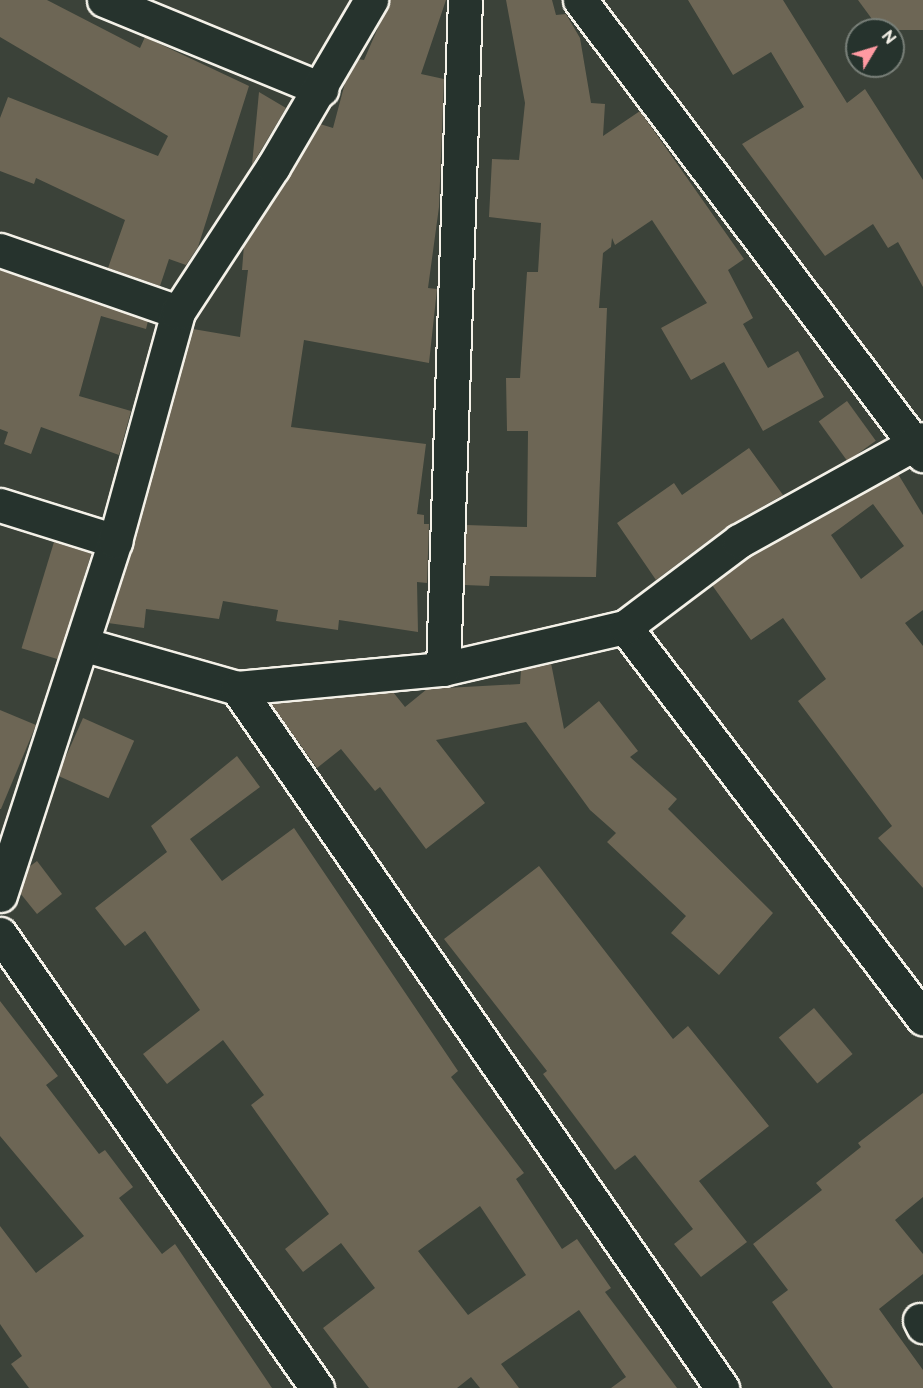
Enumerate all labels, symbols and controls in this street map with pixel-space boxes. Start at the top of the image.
north arrow [845,18,905,78]
text: N [877,27,899,48]

